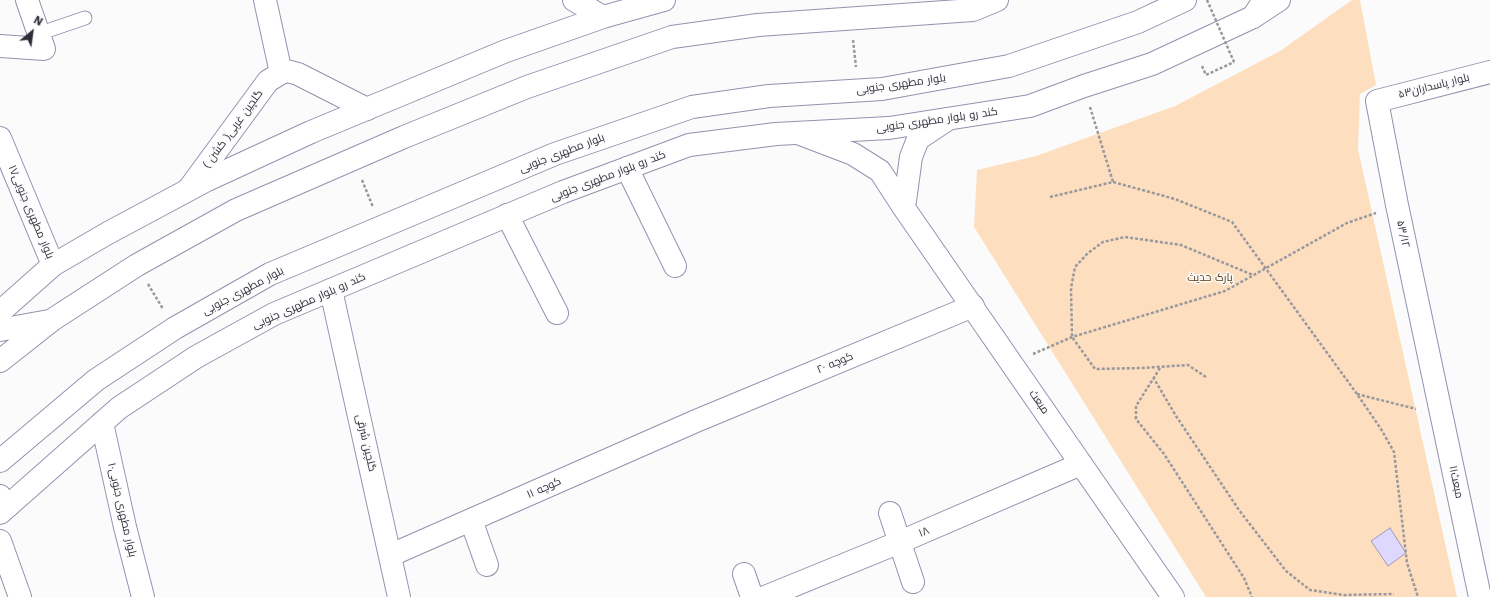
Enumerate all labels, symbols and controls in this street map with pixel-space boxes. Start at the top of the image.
north arrow [12,12,52,52]
text: N [31,13,45,29]
street label: بلوار مطهری جنوبی [855,71,947,97]
street label: بلوار پاسداران۵۳ [1397,71,1471,101]
street label: گلچین غربی( کشن ) [200,87,266,171]
street label: کند رو بلوار مطهری جنوبی [875,105,999,135]
street label: بلوار مطهری جنوبی [518,131,606,175]
street label: کند رو بلوار مطهری جنوبی [548,148,668,204]
street label: بلوار مطهری جنوبی۱۷ [5,163,57,261]
street label: ۵۳/۱۲ [1394,219,1412,249]
street label: بلوار مطهری جنوبی [200,264,286,318]
street label: کند رو بلوار مطهری جنوبی [250,270,368,332]
park label: پارک حدیث [1187,271,1233,285]
street label: کوچه ۲۰ [815,350,855,376]
street label: مبعث [1026,387,1052,417]
street label: گلچین شرقی [353,413,379,473]
street label: بلوار مطهری جنوبی۱۰ [105,462,139,558]
street label: مبعث۱۱ [1446,464,1466,500]
street label: کوچه ۱۱ [525,475,563,501]
street label: ۱۸ [917,524,931,540]

